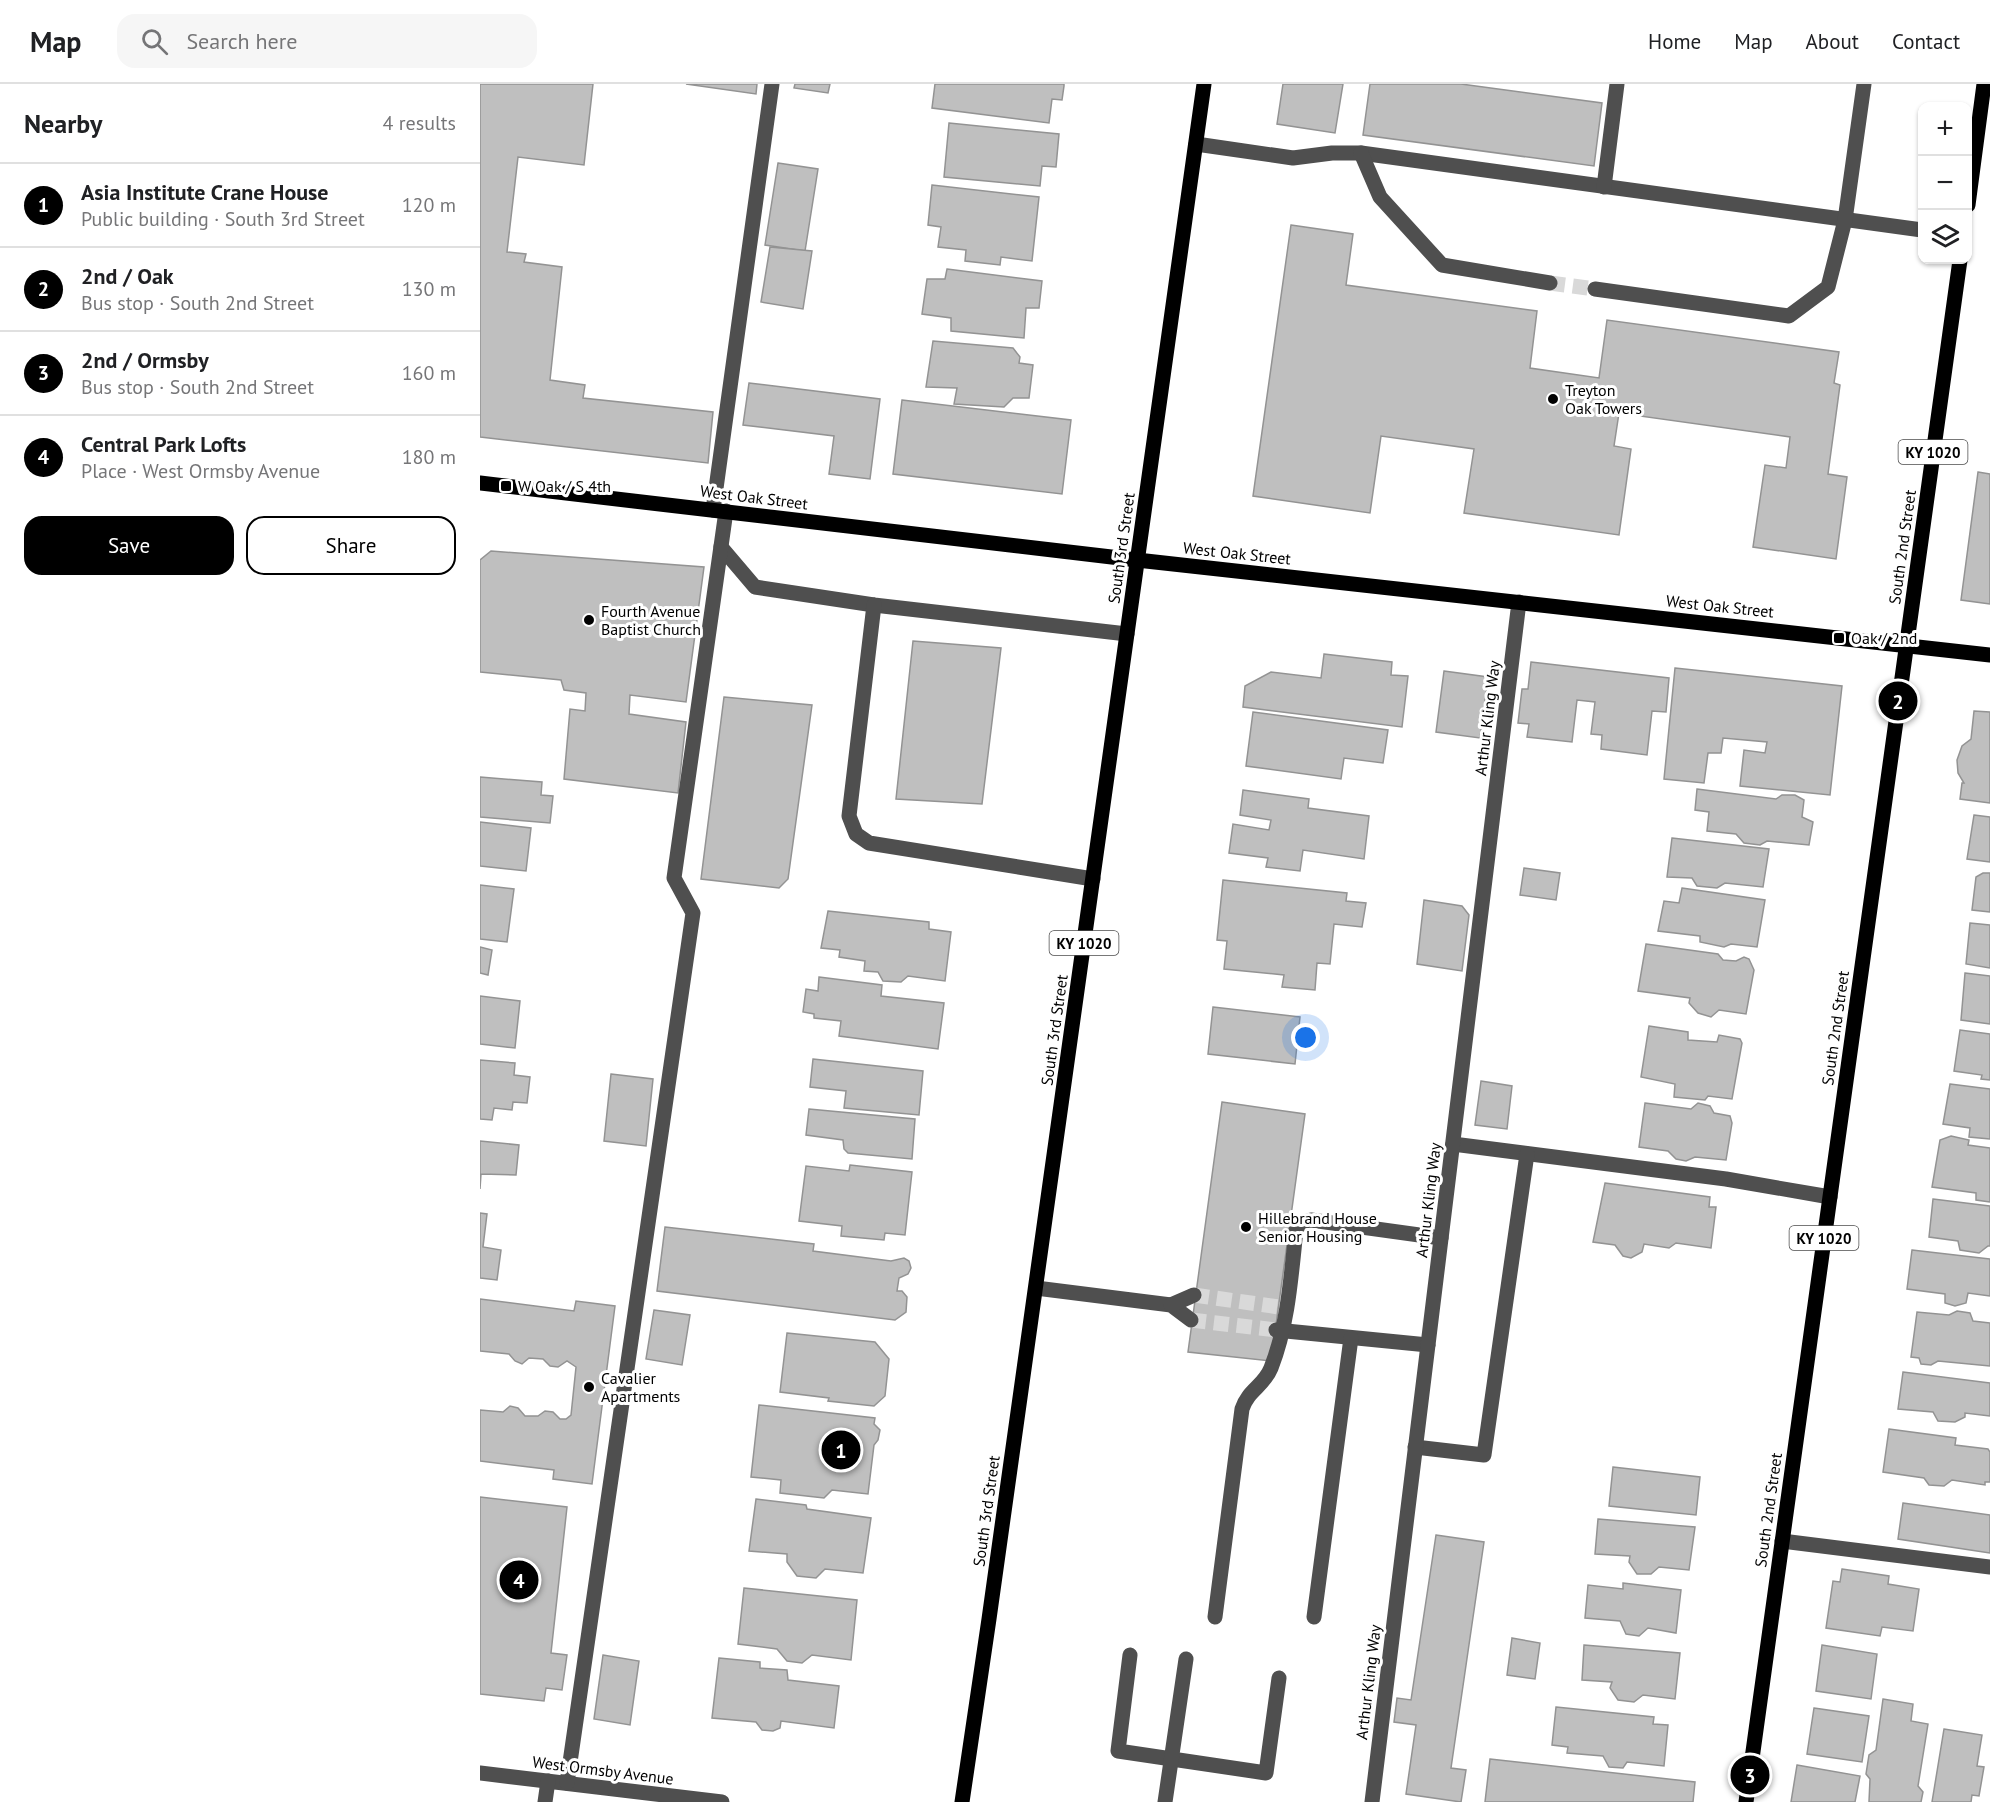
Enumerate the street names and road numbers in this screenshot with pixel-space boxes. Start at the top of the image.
road number: KY 1020 [1898,440,1968,464]
street label: West Oak Street [699,480,810,514]
street label: South 2nd Street [1884,488,1920,606]
street label: South 3rd Street [1103,491,1139,605]
street label: West Oak Street [1182,537,1292,569]
street label: West Oak Street [1665,590,1775,622]
street label: Arthur Kling Way [1470,659,1504,777]
road number: KY 1020 [1050,931,1118,955]
street label: South 2nd Street [1817,969,1853,1087]
street label: South 3rd Street [1036,973,1072,1087]
street label: Arthur Kling Way [1411,1141,1445,1259]
road number: KY 1020 [1790,1226,1858,1250]
street label: South 2nd Street [1750,1451,1786,1569]
street label: South 3rd Street [968,1454,1004,1568]
street label: Arthur Kling Way [1351,1623,1385,1741]
street label: West Ormsby Avenue [531,1751,675,1789]

